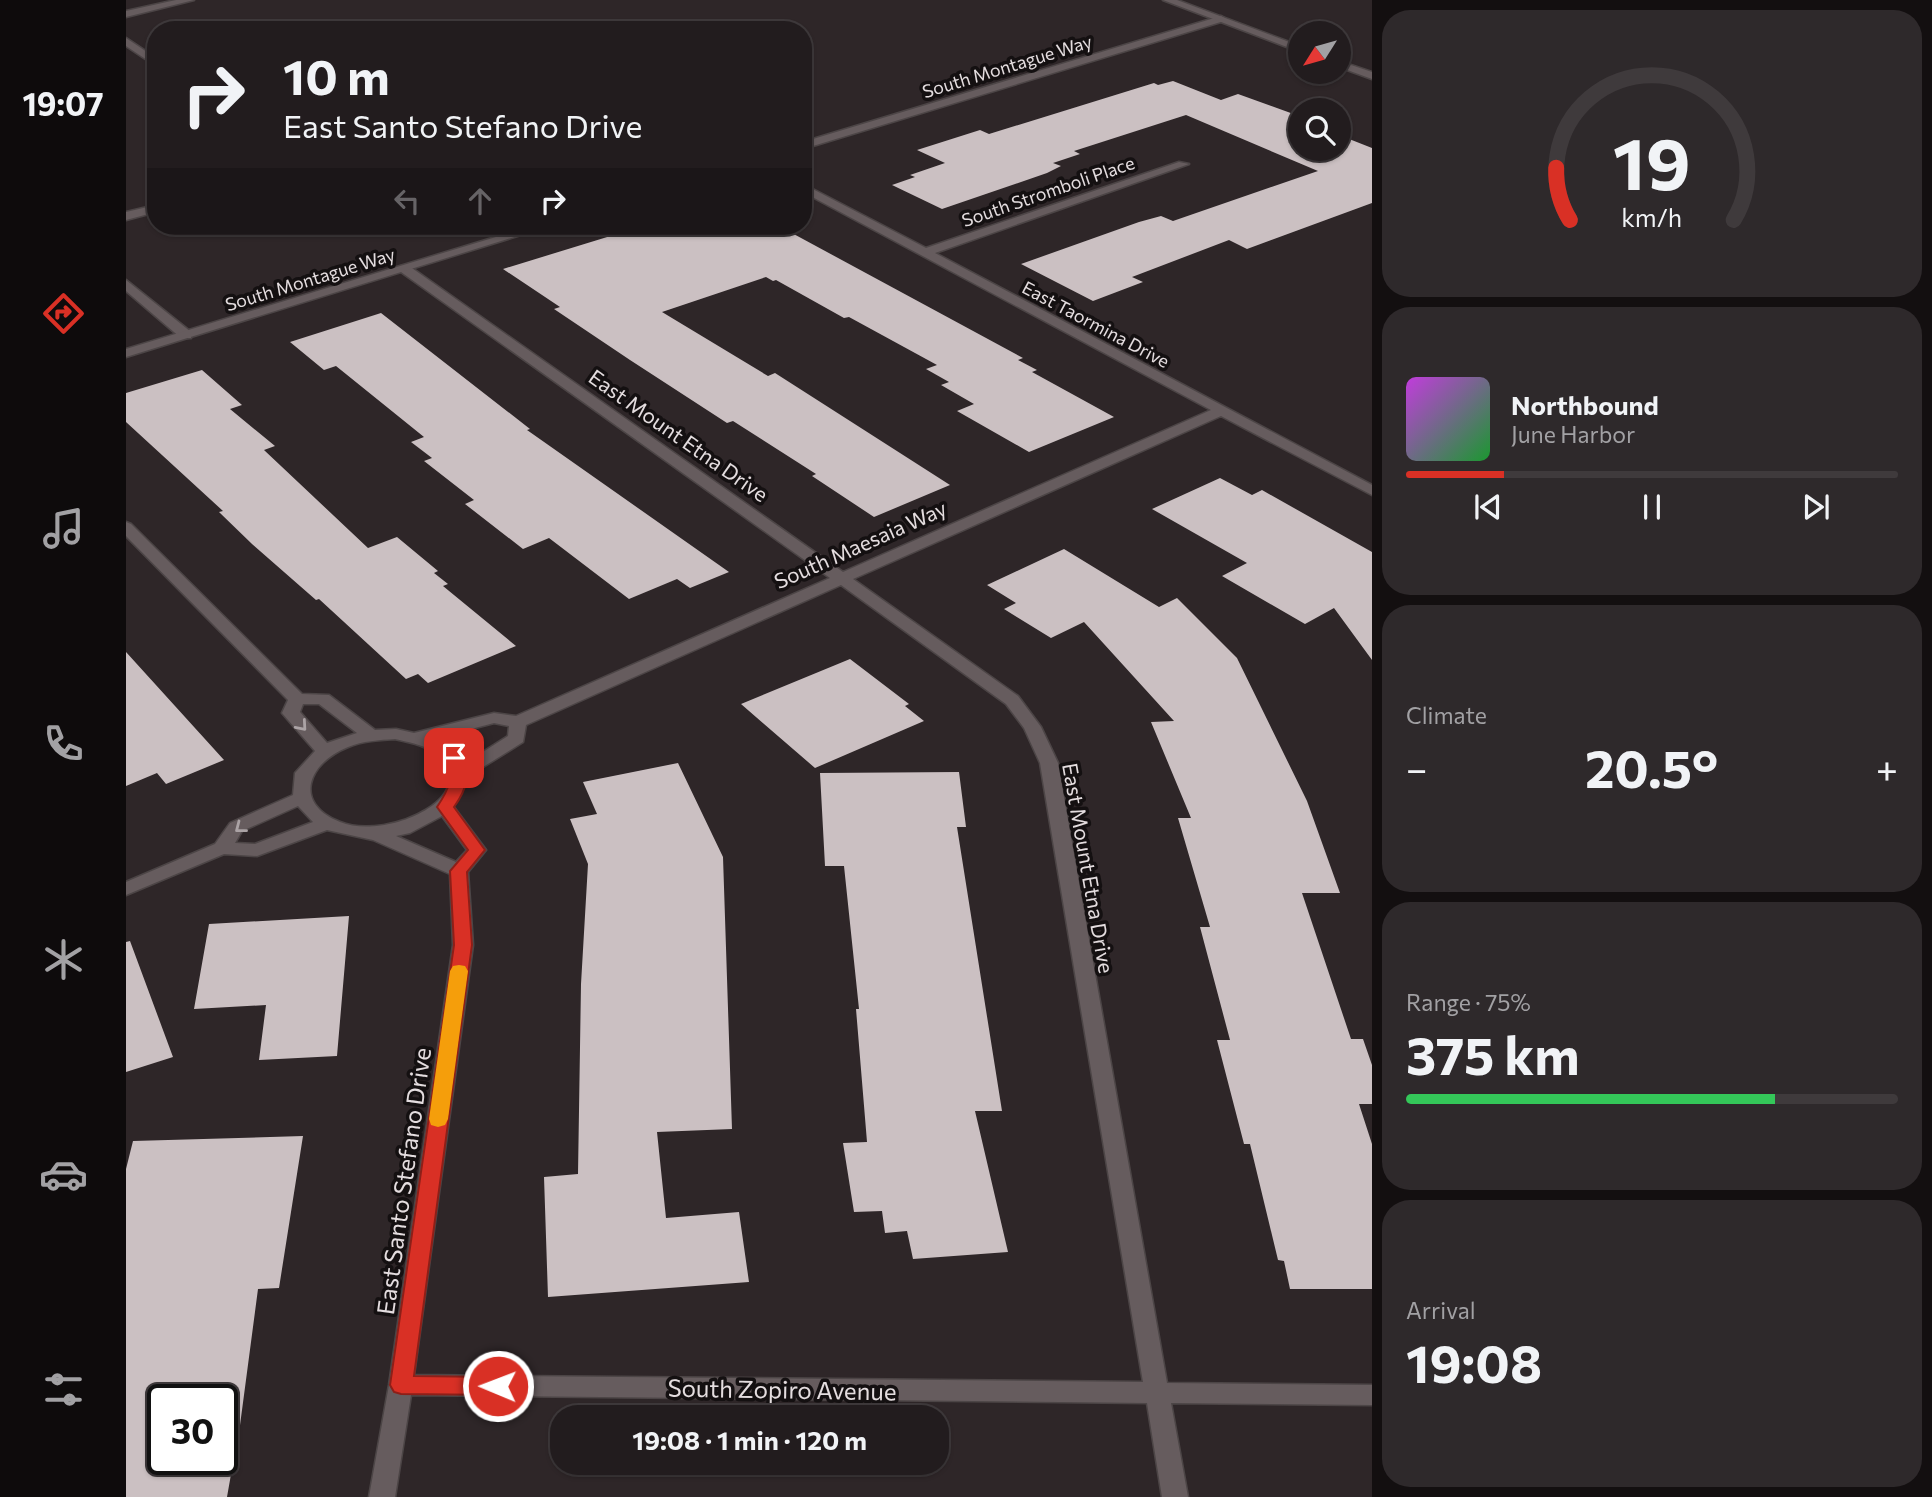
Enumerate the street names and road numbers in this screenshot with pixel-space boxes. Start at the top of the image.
street label: South Montague Way [920,30,1094,102]
street label: South Stromboli Place [959,151,1137,231]
street label: South Montague Way [223,243,397,315]
street label: East Taormina Drive [1019,276,1173,372]
street label: East Mount Etna Drive [585,364,773,506]
street label: South Maesaia Way [770,495,950,593]
street label: East Mount Etna Drive [1058,761,1120,975]
street label: East Santo Stefano Drive [370,1046,436,1316]
street label: South Zopiro Avenue [667,1373,897,1405]

